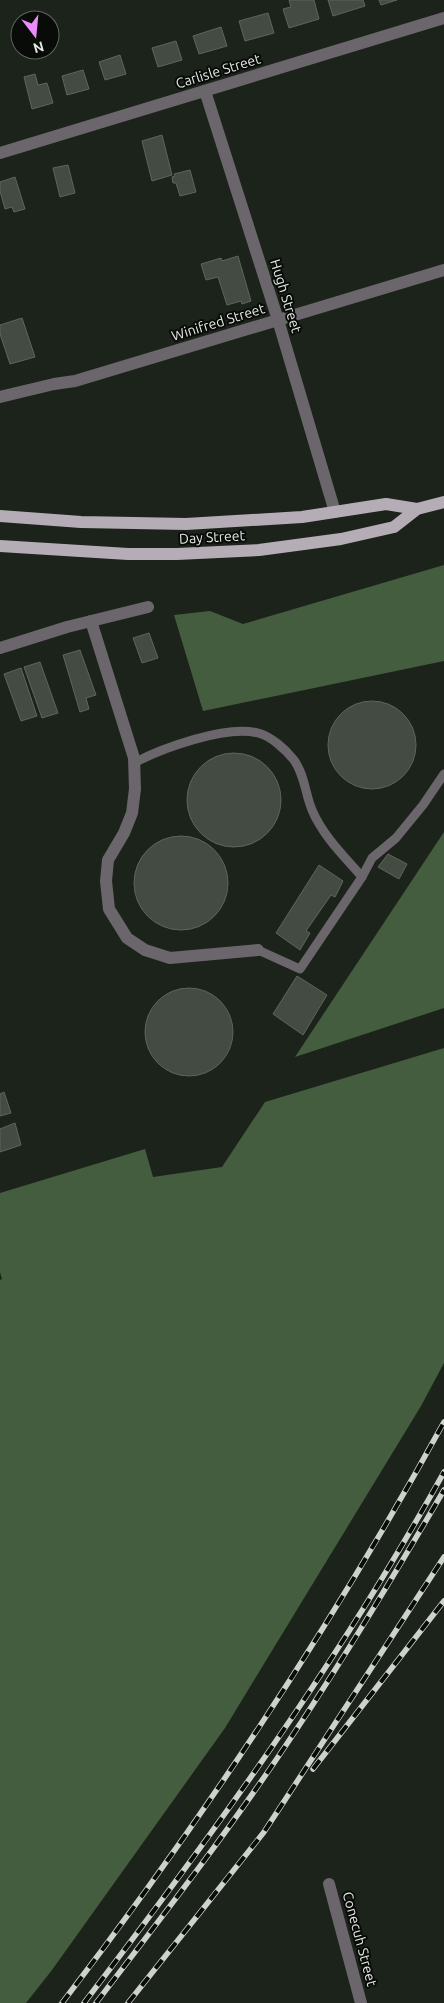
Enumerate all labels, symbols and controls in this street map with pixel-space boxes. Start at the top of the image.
north arrow [10,10,60,60]
text: N [31,38,46,57]
street label: Carlisle Street [174,50,263,92]
street label: Hugh Street [267,257,305,335]
street label: Winifred Street [169,300,267,344]
street label: Day Street [179,527,246,547]
street label: Conecuh Street [340,1890,380,1989]

